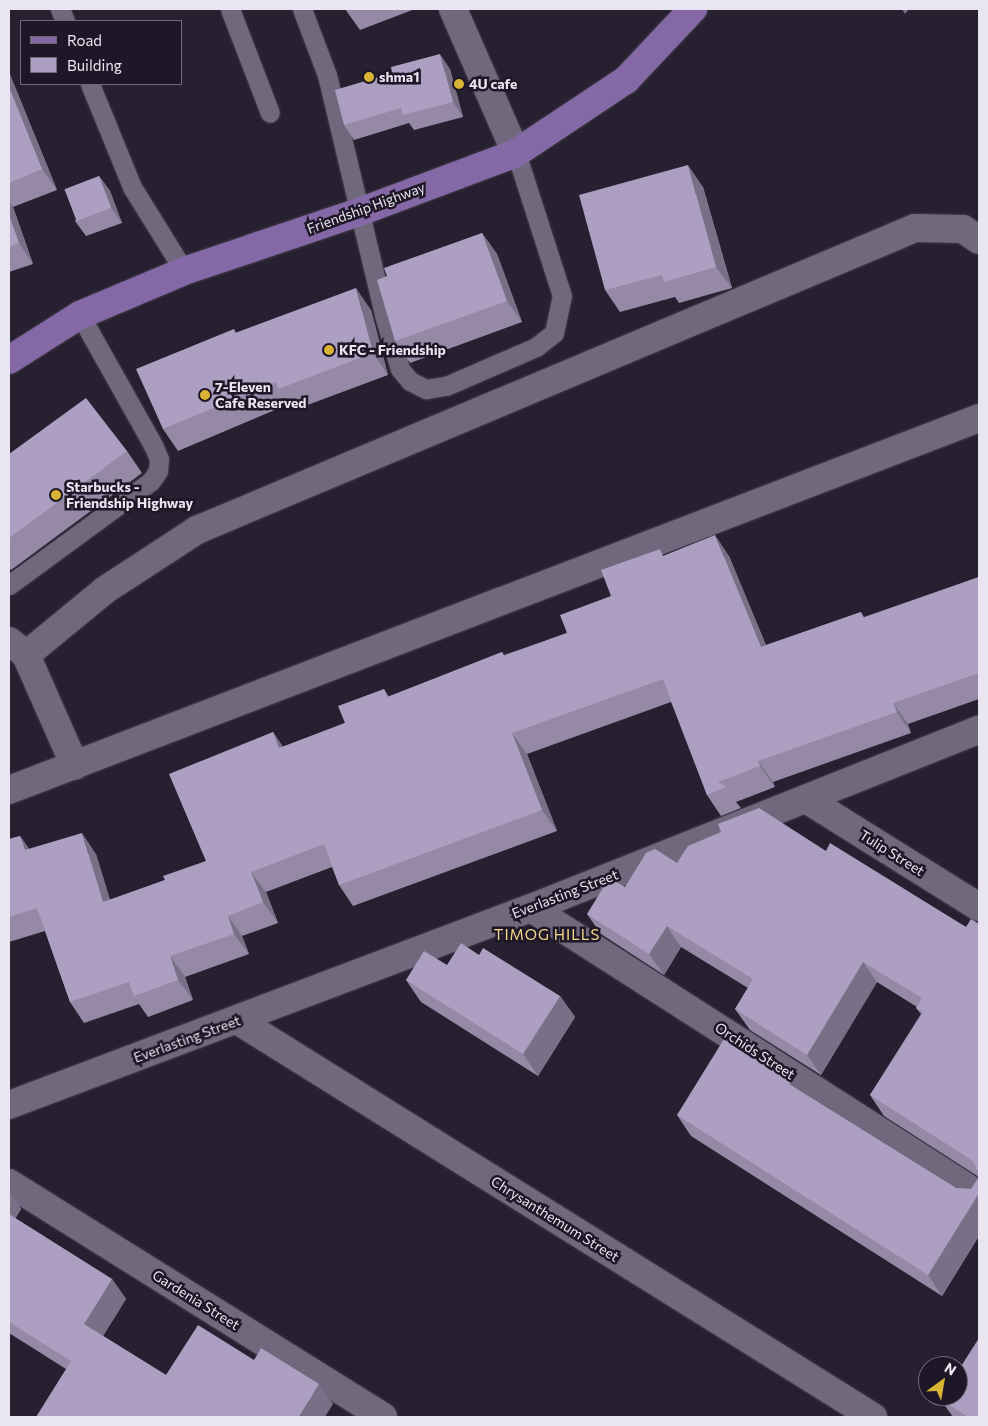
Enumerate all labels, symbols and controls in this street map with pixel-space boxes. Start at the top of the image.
legend [20,20,182,85]
text: Road [67,31,102,49]
text: Building [67,56,122,74]
place label: shma1 [379,69,420,85]
marker: shma1 [363,71,375,83]
place label: 4U cafe [469,76,517,92]
marker: 4U cafe [453,78,465,90]
street label: Friendship Highway [305,179,427,237]
place label: KFC - Friendship [339,342,446,358]
marker: KFC - Friendship [323,344,335,356]
place label: 7-Eleven Cafe Reserved [215,379,307,412]
marker: 7-Eleven Cafe Reserved [199,389,211,401]
place label: Starbucks - Friendship Highway [66,479,193,512]
marker: Starbucks - Friendship Highway [50,489,62,501]
street label: Tulip Street [856,826,928,880]
street label: Everlasting Street [510,866,620,922]
district label: TIMOG HILLS [492,926,602,944]
street label: Everlasting Street [131,1012,243,1066]
street label: Orchids Street [712,1019,798,1083]
street label: Chrysanthemum Street [488,1173,622,1265]
street label: Gardenia Street [149,1266,243,1334]
north arrow [918,1356,968,1406]
text: N [942,1359,960,1379]

